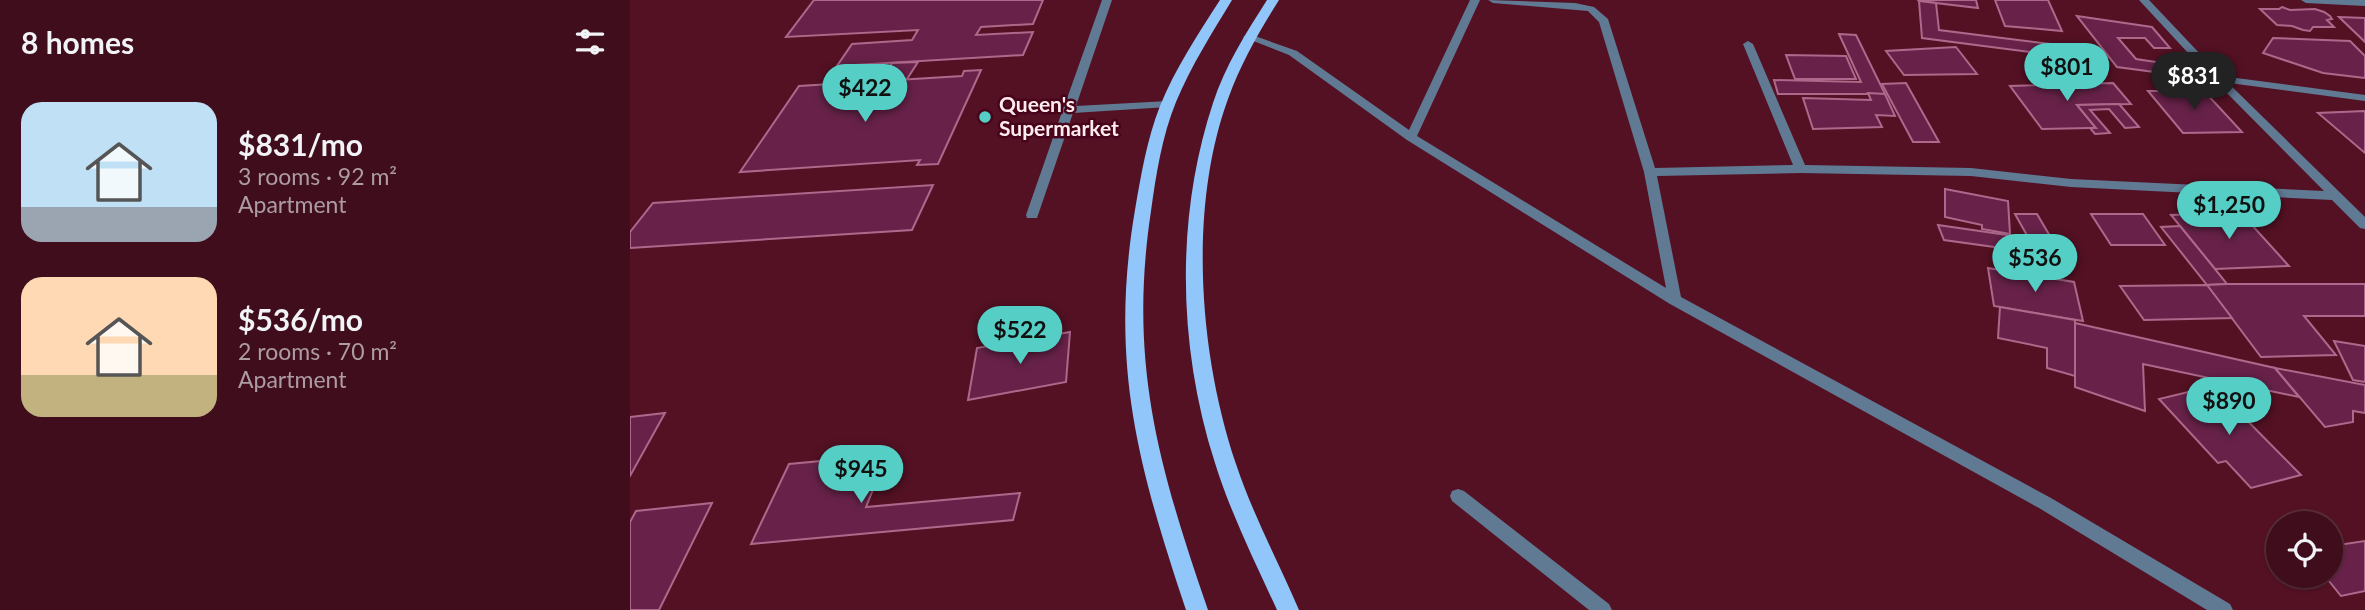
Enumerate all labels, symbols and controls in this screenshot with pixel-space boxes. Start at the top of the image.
icon: filters [571,23,609,61]
text: 8 homes [21,24,134,60]
pin: $801 [2026,43,2108,103]
text: $801 [2040,52,2094,80]
pin: $831 [2153,52,2235,112]
text: $831 [2167,61,2221,89]
pin: $422 [824,64,906,124]
text: $422 [838,73,892,101]
place label: Queen's Supermarket [999,91,1119,140]
marker: Queen's Supermarket [977,109,993,125]
text: $831/mo [238,126,363,162]
icon: home [77,130,161,214]
text: 3 rooms · 92 m² [238,162,397,190]
pin: $1,250 [2172,182,2286,241]
text: Apartment [238,190,346,218]
text: $1,250 [2193,190,2265,218]
pin: $536 [1994,234,2076,294]
text: $536 [2008,243,2062,271]
text: $536/mo [238,301,363,337]
icon: home [77,305,161,389]
pin: $522 [979,306,1061,366]
text: $522 [993,315,1047,343]
text: 2 rooms · 70 m² [238,337,397,365]
text: Apartment [238,365,346,393]
pin: $890 [2188,378,2270,437]
text: $890 [2202,386,2256,414]
pin: $945 [820,446,902,505]
text: $945 [834,454,888,482]
map controls [2266,511,2343,588]
button: locate [2266,511,2343,588]

